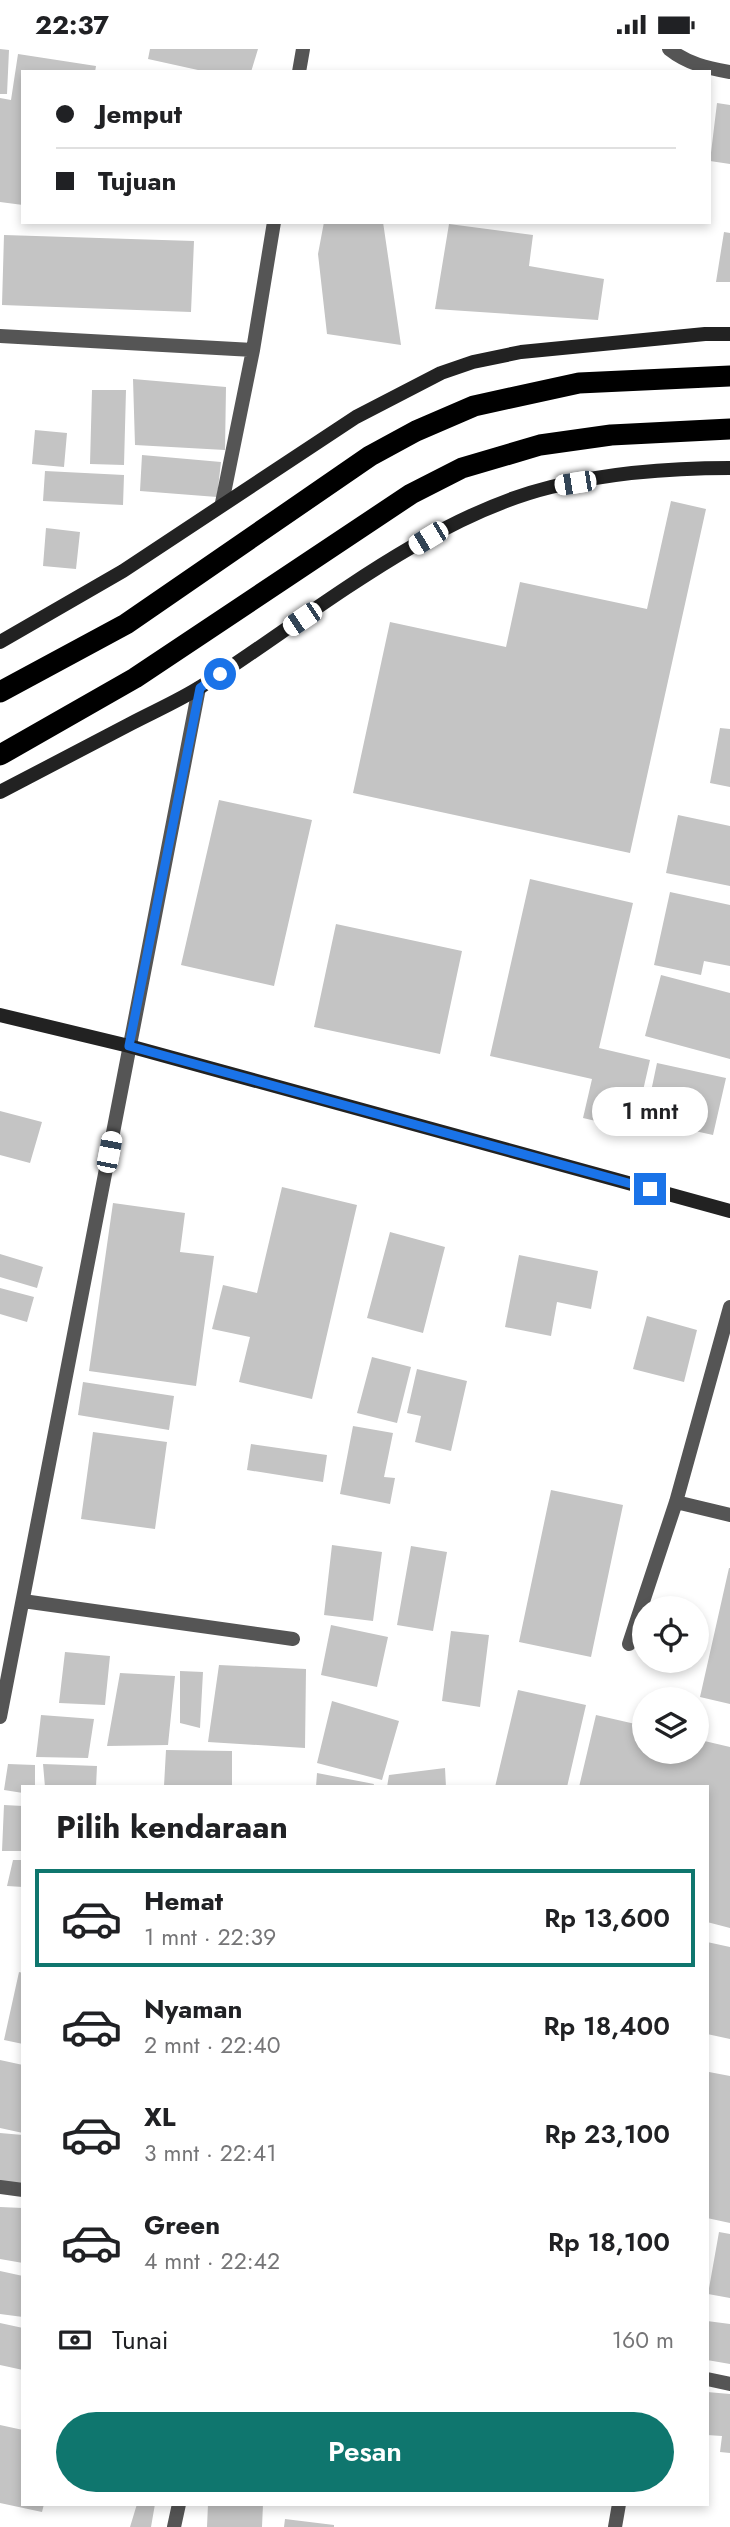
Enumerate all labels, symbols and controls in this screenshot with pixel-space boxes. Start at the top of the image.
text: 22:37 [35,6,109,44]
text: Jemput [98,95,182,133]
text: Tujuan [98,162,176,200]
car [553,469,598,497]
car [405,518,452,558]
car [279,599,326,639]
route start [204,658,236,690]
callout: 1 mnt [592,1087,708,1137]
text: 1 mnt [622,1094,678,1128]
car [95,1129,124,1175]
route end [634,1173,666,1205]
map controls [632,1596,709,1764]
button: locate [632,1596,709,1673]
button: layers [632,1687,709,1764]
text: Pilih kendaraan [56,1804,288,1850]
text: Hemat [144,1882,223,1920]
icon: car [60,1887,123,1950]
text: Rp 13,600 [544,1899,670,1937]
text: 1 mnt · 22:39 [144,1920,276,1954]
text: Nyaman [144,1990,243,2028]
icon: car [60,1995,123,2058]
text: Rp 18,400 [543,2007,670,2045]
text: 2 mnt · 22:40 [144,2028,281,2062]
text: XL [144,2098,176,2136]
icon: car [60,2103,123,2166]
text: Rp 23,100 [544,2115,670,2153]
text: 3 mnt · 22:41 [144,2136,277,2170]
text: Green [144,2206,220,2244]
icon: car [60,2211,123,2274]
text: Rp 18,100 [548,2223,670,2261]
text: 4 mnt · 22:42 [144,2244,280,2278]
icon: cash [56,2321,94,2359]
text: Tunai [112,2321,169,2359]
text: 160 m [612,2323,674,2357]
button: Pesan [56,2412,674,2492]

